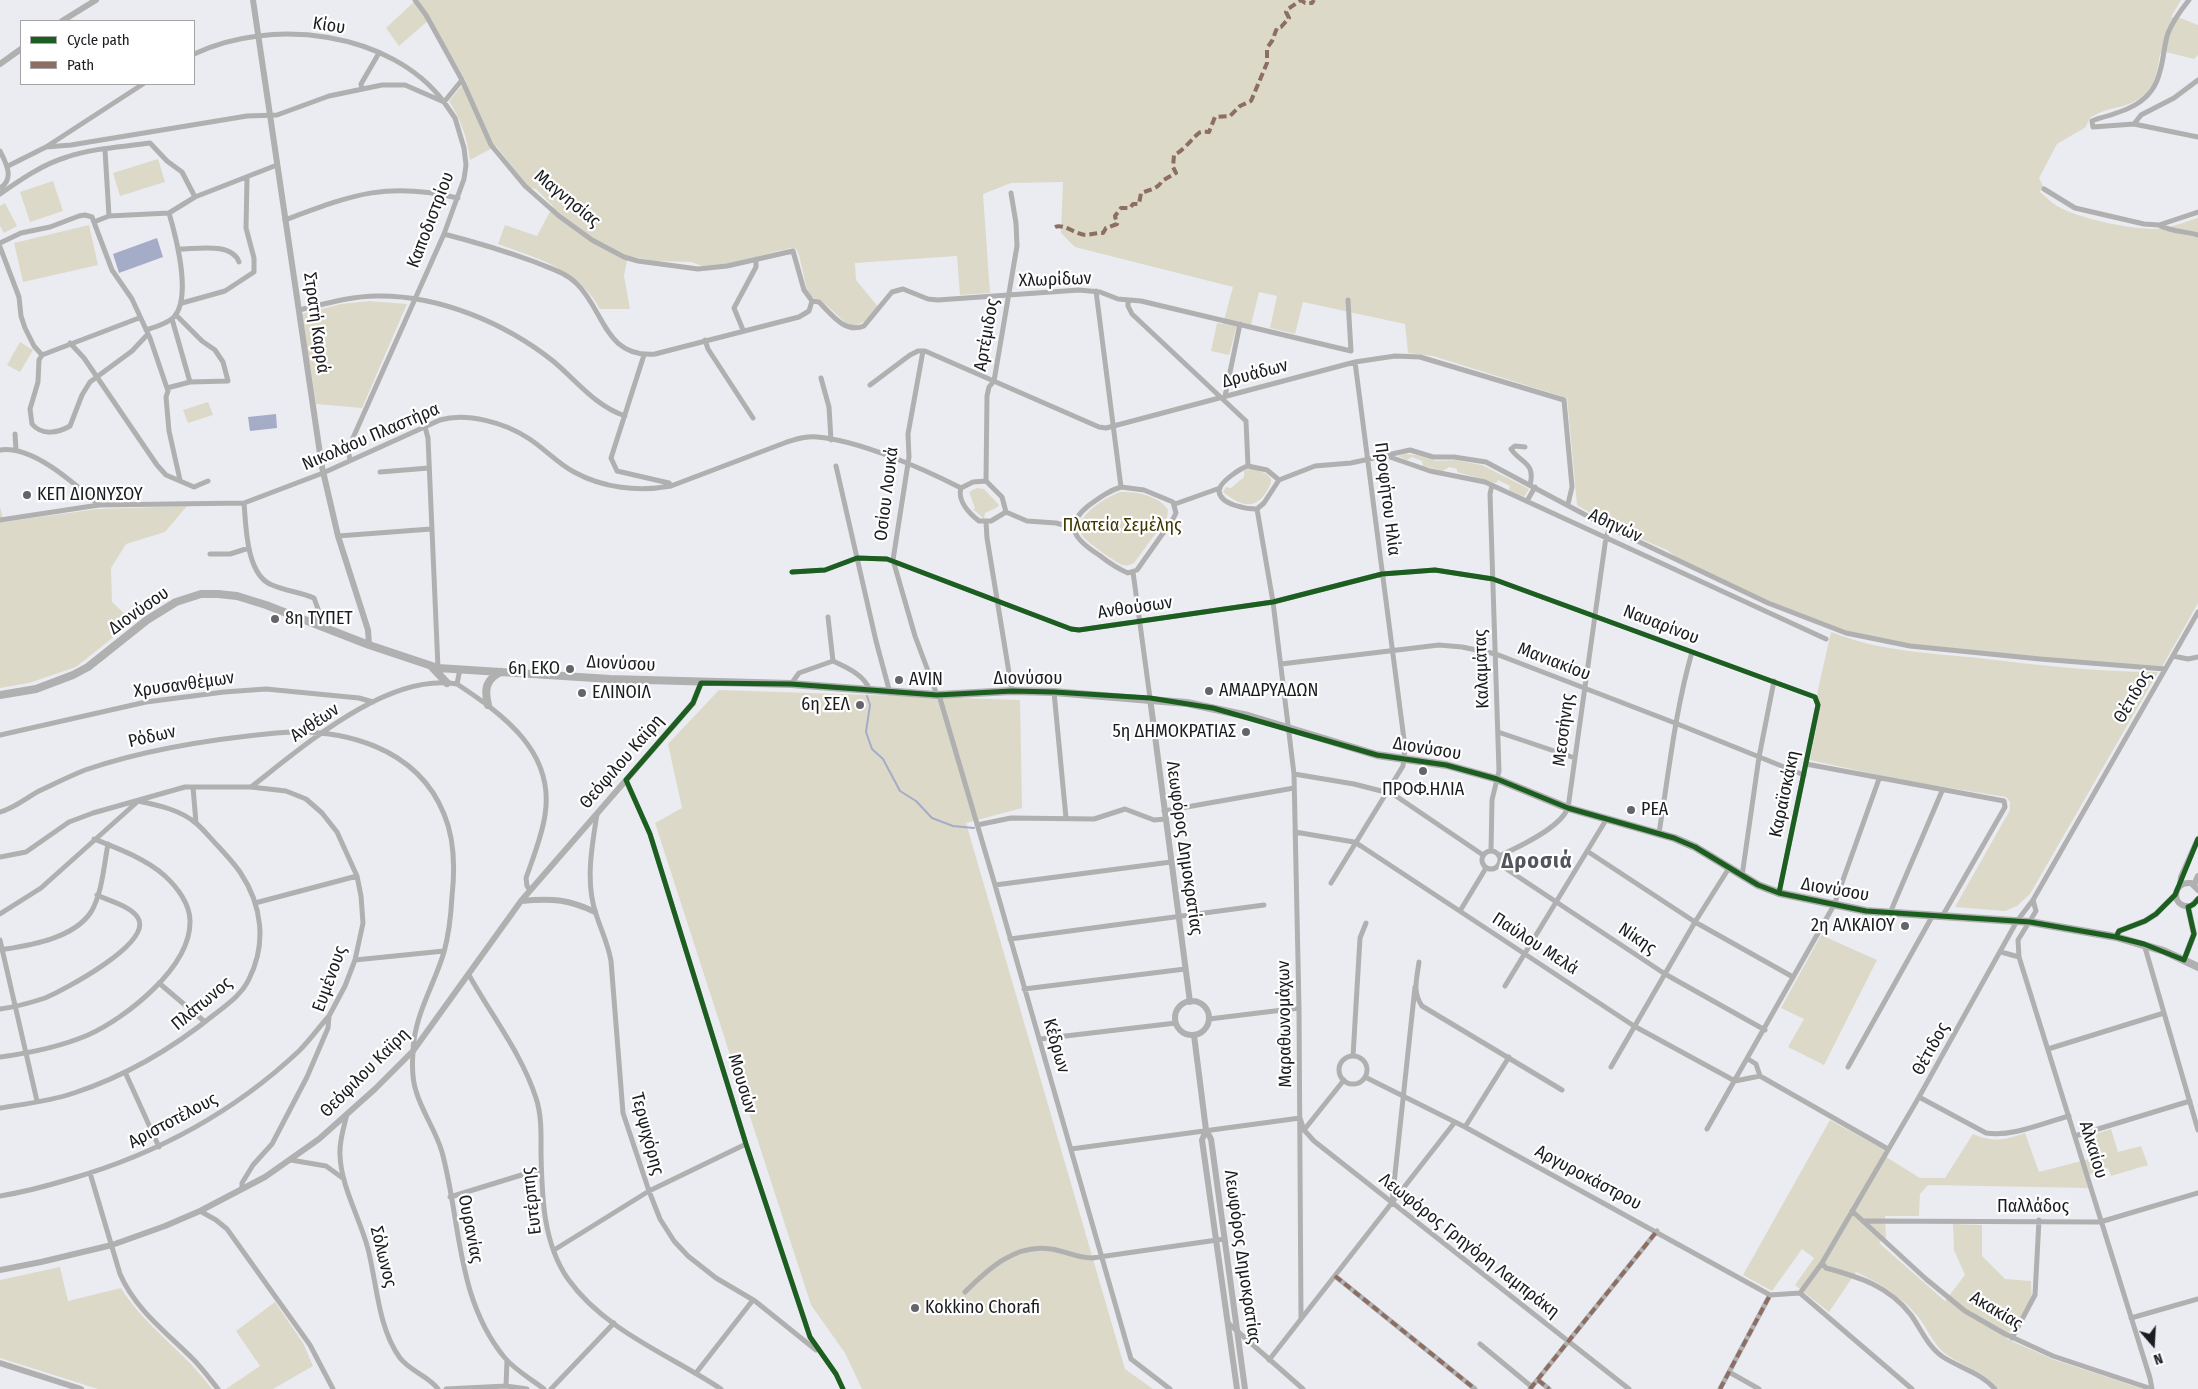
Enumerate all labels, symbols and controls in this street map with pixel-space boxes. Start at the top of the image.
street label: Κίου [311,13,347,39]
legend [20,20,195,85]
text: Cycle path [67,31,130,49]
text: Path [67,56,94,74]
street label: Μαγνησίας [530,166,604,232]
street label: Καποδιστρίου [403,169,459,271]
street label: Χλωρίδων [1018,268,1092,292]
street label: Στρατή Καρρά [298,271,334,375]
street label: Αρτέμιδος [970,297,1004,373]
street label: Δρυάδων [1220,355,1290,393]
street label: Νικολάου Πλαστήρα [299,398,443,476]
street label: Προφήτου Ηλία [1369,441,1405,557]
street label: Οσίου Λουκά [871,446,903,542]
place label: ΚΕΠ ΔΙΟΝΥΣΟΥ [37,484,143,506]
marker: ΚΕΠ ΔΙΟΝΥΣΟΥ [21,489,33,501]
street label: Αθηνών [1585,504,1645,548]
park label: Πλατεία Σεμέλης [1063,515,1181,537]
street label: Διονύσου [105,582,173,640]
street label: Ανθούσων [1096,592,1174,624]
street label: Ναυαρίνου [1620,601,1702,649]
place label: 8η ΤΥΠΕΤ [285,608,353,630]
marker: 8η ΤΥΠΕΤ [269,613,281,625]
street label: Καλαμάτας [1470,629,1494,709]
street label: Μανιακίου [1515,638,1593,686]
street label: Διονύσου [586,651,656,677]
place label: 6η ΕΚΟ [508,658,560,680]
marker: 6η ΕΚΟ [564,663,576,675]
street label: Χρυσανθέμων [132,667,236,703]
street label: Θέτιδος [2109,667,2157,727]
street label: Διονύσου [994,668,1062,690]
place label: AVIN [909,669,943,691]
marker: AVIN [893,674,905,686]
place label: ΑΜΑΔΡΥΑΔΩΝ [1219,680,1318,702]
place label: ΕΛΙΝΟΙΛ [592,682,651,704]
marker: ΑΜΑΔΡΥΑΔΩΝ [1203,685,1215,697]
marker: ΕΛΙΝΟΙΛ [576,687,588,699]
street label: Μεσσήνης [1549,692,1579,768]
place label: 6η ΣΕΛ [801,694,850,716]
street label: Ανθέων [287,699,343,747]
marker: 6η ΣΕΛ [854,699,866,711]
street label: Θεόφιλου Καϊρη [575,711,669,813]
street label: Ρόδων [126,721,178,753]
place label: 5η ΔΗΜΟΚΡΑΤΙΑΣ [1112,721,1236,743]
marker: 5η ΔΗΜΟΚΡΑΤΙΑΣ [1240,726,1252,738]
street label: Διονύσου [1391,733,1463,765]
street label: Καραϊσκάκη [1765,749,1805,839]
street label: Λεωφόρος Δημοκρατίας [1161,759,1207,937]
marker: ΠΡΟΦ.ΗΛΙΑ [1417,765,1429,777]
place label: ΠΡΟΦ.ΗΛΙΑ [1382,779,1464,801]
place label: ΡΕΑ [1641,799,1668,821]
marker: ΡΕΑ [1625,804,1637,816]
district label: Δροσιά [1501,849,1573,875]
street label: Διονύσου [1799,873,1871,907]
street label: Παύλου Μελά [1488,908,1582,980]
place label: 2η ΑΛΚΑΙΟΥ [1811,915,1895,937]
street label: Νίκης [1614,919,1660,959]
marker: 2η ΑΛΚΑΙΟΥ [1899,920,1911,932]
street label: Ευμένους [308,943,352,1015]
street label: Μαραθωνομάχων [1273,960,1297,1088]
street label: Πλάτωνος [167,972,237,1036]
street label: Κέδρων [1038,1016,1074,1076]
street label: Θέτιδος [1908,1019,1954,1079]
street label: Θεόφιλου Καϊρη [316,1024,414,1122]
street label: Μουσών [723,1051,761,1117]
street label: Αριστοτέλους [125,1089,221,1153]
street label: Τερψιχόρης [626,1090,668,1178]
street label: Αλκαίου [2074,1119,2112,1181]
street label: Αργυροκάστρου [1531,1141,1645,1215]
street label: Ευτέρπης [517,1166,547,1236]
street label: Λεωφόρος Δημοκρατίας [1219,1168,1265,1346]
street label: Λεωφόρος Γρηγόρη Λαμπράκη [1375,1169,1563,1323]
street label: Ουρανίας [453,1193,487,1265]
street label: Παλλάδος [1997,1196,2069,1218]
street label: Σόλωνος [365,1224,401,1290]
street label: Ακακίας [1966,1287,2026,1335]
place label: Kokkino Chorafi [925,1297,1040,1319]
marker: Kokkino Chorafi [909,1302,921,1314]
north arrow [2128,1319,2178,1369]
text: N [2151,1349,2165,1368]

